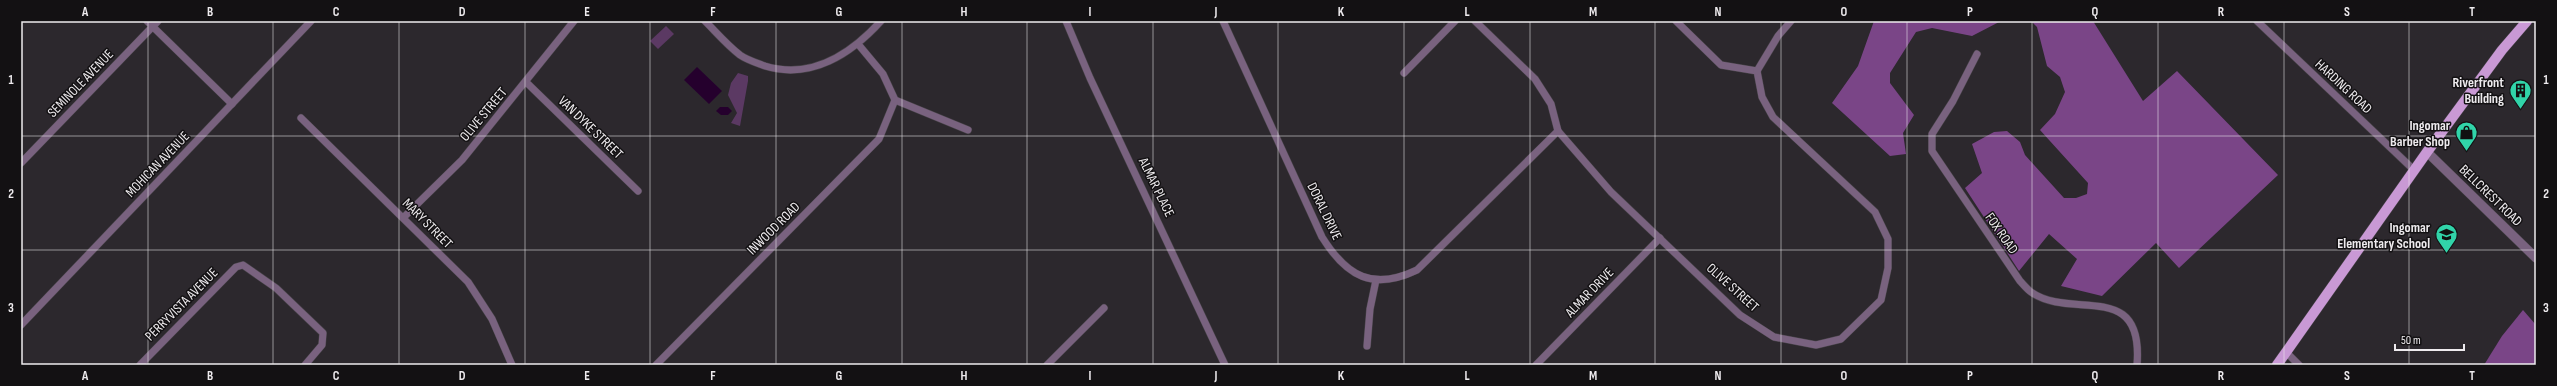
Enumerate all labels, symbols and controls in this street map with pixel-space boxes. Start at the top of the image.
text: A [81,4,89,20]
text: B [207,4,213,20]
text: C [333,4,340,20]
text: D [459,4,466,20]
text: E [584,4,590,20]
text: F [710,4,716,20]
text: G [836,4,843,20]
text: H [961,4,968,20]
text: I [1089,4,1092,20]
text: J [1214,4,1218,20]
text: K [1338,4,1345,20]
text: L [1464,4,1470,20]
text: M [1589,4,1597,20]
text: N [1715,4,1722,20]
text: O [1841,4,1848,20]
text: P [1967,4,1973,20]
text: Q [2092,4,2099,20]
text: R [2218,4,2225,20]
text: S [2344,4,2350,20]
text: T [2469,4,2475,20]
street label: SEMINOLE AVENUE [44,46,117,121]
street label: HARDING ROAD [2312,56,2376,117]
text: 1 [8,72,14,88]
text: 1 [2543,72,2549,88]
place label: Riverfront Building [2452,74,2504,107]
building icon: Riverfront Building [2507,77,2533,110]
street label: OLIVE STREET [456,84,511,144]
street label: VAN DYKE STREET [555,92,627,163]
place label: Ingomar Barber Shop [2390,117,2451,150]
shop icon: Ingomar Barber Shop [2453,120,2479,153]
street label: MOHICAN AVENUE [122,128,193,201]
street label: ALMAR PLACE [1134,154,1178,220]
street label: BELLCREST ROAD [2456,161,2526,230]
street label: DORAL DRIVE [1303,180,1346,243]
text: 2 [8,186,14,202]
text: 2 [2543,186,2549,202]
street label: MARY STREET [399,195,456,252]
street label: INWOOD ROAD [743,198,803,258]
street label: FOX ROAD [1981,209,2022,257]
place label: Ingomar Elementary School [2337,219,2431,252]
school or university icon: Ingomar Elementary School [2433,222,2459,255]
street label: OLIVE STREET [1703,259,1763,315]
street label: PERRYVISTA AVENUE [141,264,222,344]
street label: ALMAR DRIVE [1561,264,1617,321]
text: 3 [8,300,14,316]
text: 3 [2543,300,2549,316]
scale bar [2395,326,2464,352]
text: 50 m [2401,333,2421,348]
text: A [81,368,89,384]
text: B [207,368,213,384]
text: C [333,368,340,384]
text: D [459,368,466,384]
text: E [584,368,590,384]
text: F [710,368,716,384]
text: G [836,368,843,384]
text: H [961,368,968,384]
text: I [1089,368,1092,384]
text: J [1214,368,1218,384]
text: K [1338,368,1345,384]
text: L [1464,368,1470,384]
text: M [1589,368,1597,384]
text: N [1715,368,1722,384]
text: O [1841,368,1848,384]
text: P [1967,368,1973,384]
text: Q [2092,368,2099,384]
text: R [2218,368,2225,384]
text: S [2344,368,2350,384]
text: T [2469,368,2475,384]

